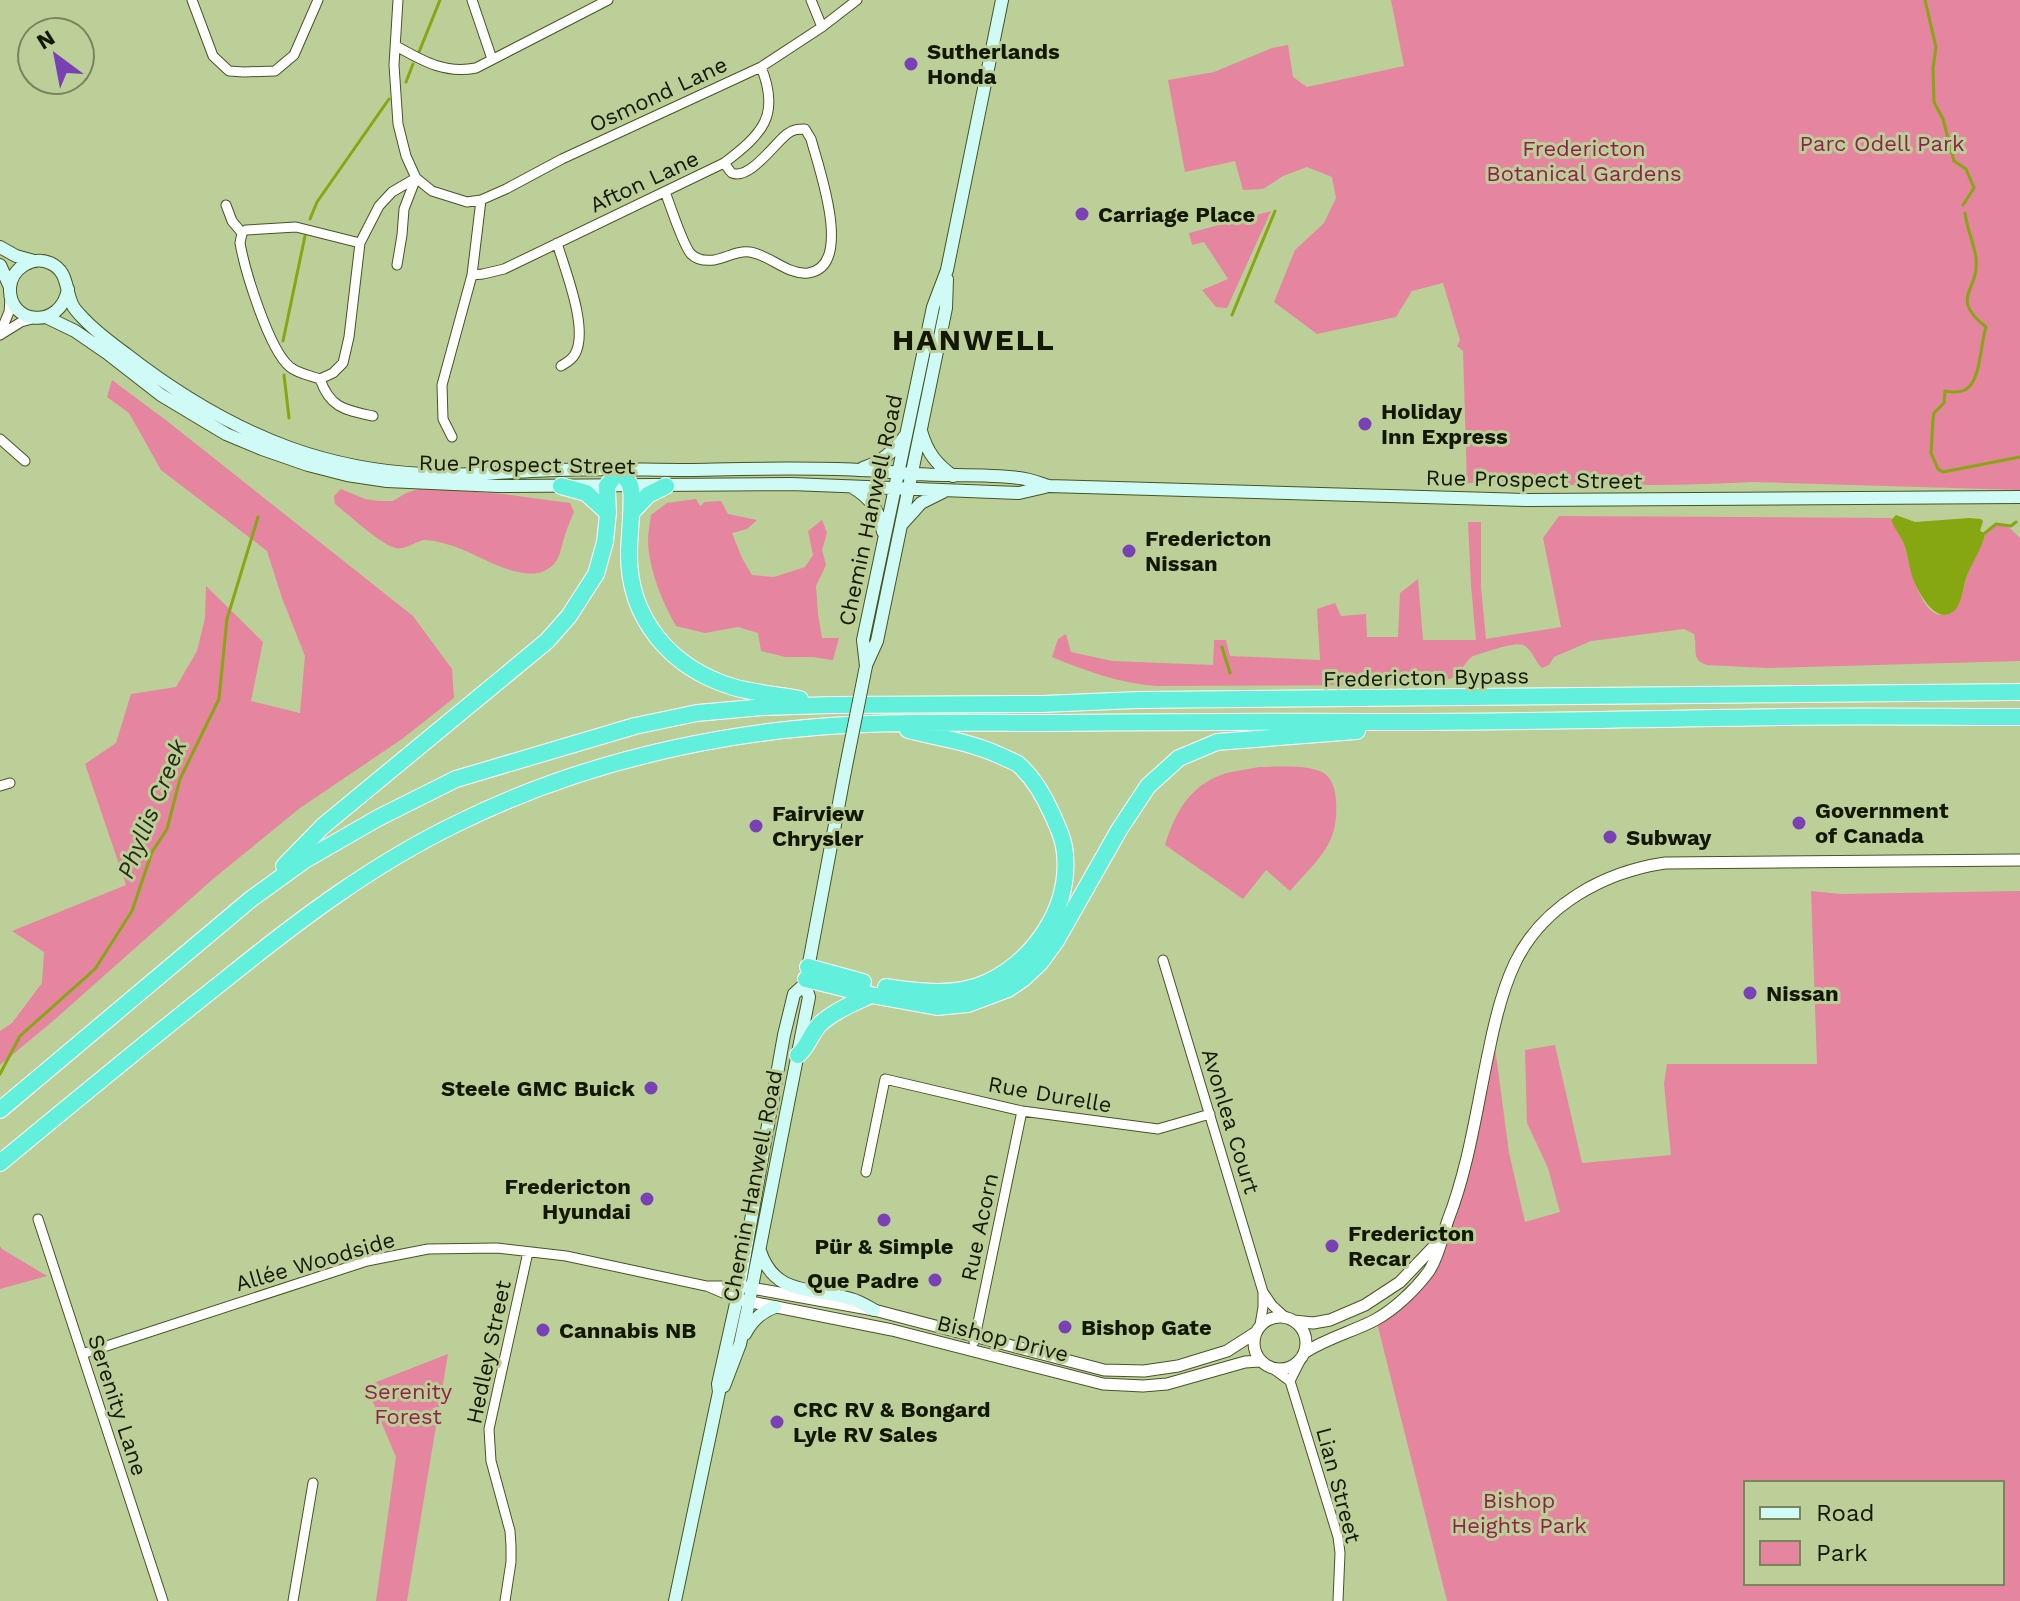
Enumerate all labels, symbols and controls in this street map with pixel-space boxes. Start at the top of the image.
north arrow [16,16,96,96]
text: N [32,25,59,54]
place label: Sutherlands Honda [927,39,1060,89]
street label: Osmond Lane [585,52,731,137]
marker: Sutherlands Honda [902,55,920,73]
park label: Parc Odell Park [1800,131,1964,156]
park label: Fredericton Botanical Gardens [1486,136,1682,186]
street label: Afton Lane [586,145,703,218]
place label: Carriage Place [1098,202,1255,227]
marker: Carriage Place [1073,205,1091,223]
district label: HANWELL [892,322,1056,357]
street label: Chemin Hanwell Road [834,392,907,628]
place label: Holiday Inn Express [1381,399,1508,449]
marker: Holiday Inn Express [1356,415,1374,433]
street label: Rue Prospect Street [418,450,636,479]
street label: Rue Prospect Street [1425,465,1643,494]
place label: Fredericton Nissan [1145,526,1271,576]
marker: Fredericton Nissan [1120,542,1138,560]
street label: Fredericton Bypass [1323,663,1529,692]
water label: Phyllis Creek [111,735,193,883]
place label: Government of Canada [1815,798,1949,848]
place label: Fairview Chrysler [772,801,864,851]
marker: Government of Canada [1790,814,1808,832]
marker: Fairview Chrysler [747,817,765,835]
place label: Subway [1626,825,1712,850]
marker: Subway [1601,828,1619,846]
place label: Nissan [1766,981,1839,1006]
marker: Nissan [1741,984,1759,1002]
street label: Avonlea Court [1197,1046,1264,1197]
street label: Chemin Hanwell Road [718,1068,787,1304]
street label: Rue Durelle [986,1071,1114,1118]
place label: Steele GMC Buick [441,1076,635,1101]
marker: Steele GMC Buick [642,1079,660,1097]
street label: Rue Acorn [956,1171,1003,1283]
place label: Fredericton Hyundai [505,1174,631,1224]
marker: Fredericton Hyundai [638,1190,656,1208]
marker: Pür & Simple [875,1211,893,1229]
place label: Fredericton Recar [1348,1221,1474,1271]
street label: Allée Woodside [232,1227,398,1296]
place label: Pür & Simple [814,1234,954,1259]
marker: Fredericton Recar [1323,1237,1341,1255]
place label: Que Padre [807,1268,919,1293]
marker: Que Padre [926,1271,944,1289]
street label: Hedley Street [461,1278,516,1426]
street label: Bishop Drive [935,1310,1071,1367]
place label: Bishop Gate [1081,1315,1212,1340]
place label: Cannabis NB [559,1318,696,1343]
marker: Bishop Gate [1056,1318,1074,1336]
marker: Cannabis NB [534,1321,552,1339]
street label: Serenity Lane [83,1331,152,1479]
park label: Serenity Forest [364,1379,453,1429]
place label: CRC RV & Bongard Lyle RV Sales [793,1397,991,1447]
marker: CRC RV & Bongard Lyle RV Sales [768,1413,786,1431]
street label: Lian Street [1311,1425,1366,1546]
legend [1744,1481,2004,1585]
park label: Bishop Heights Park [1451,1488,1587,1538]
text: Road [1816,1499,1875,1527]
text: Park [1816,1539,1868,1567]

